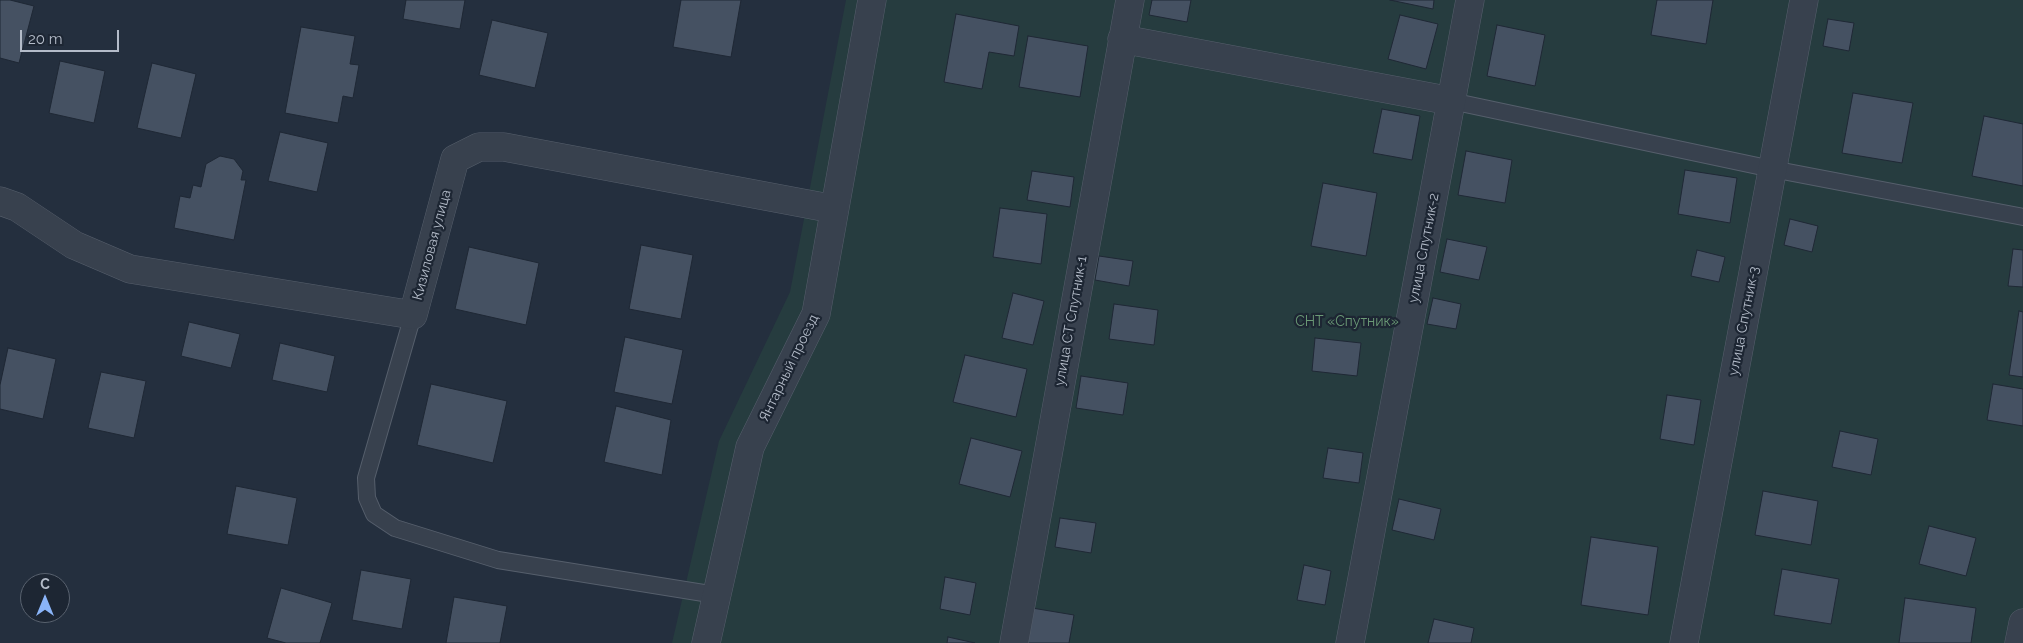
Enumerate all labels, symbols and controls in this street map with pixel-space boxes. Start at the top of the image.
scale bar [22,20,121,52]
text: 20 m [28,30,63,48]
street label: Кизиловая улица [409,188,455,302]
street label: улица Спутник-2 [1405,192,1443,304]
street label: улица СТ Спутник-1 [1051,255,1091,387]
street label: улица Спутник-3 [1725,265,1763,377]
street label: Янтарный проезд [756,312,822,424]
park label: СНТ «Спутник» [1295,314,1399,330]
north arrow [20,573,70,623]
text: С [40,576,50,592]

